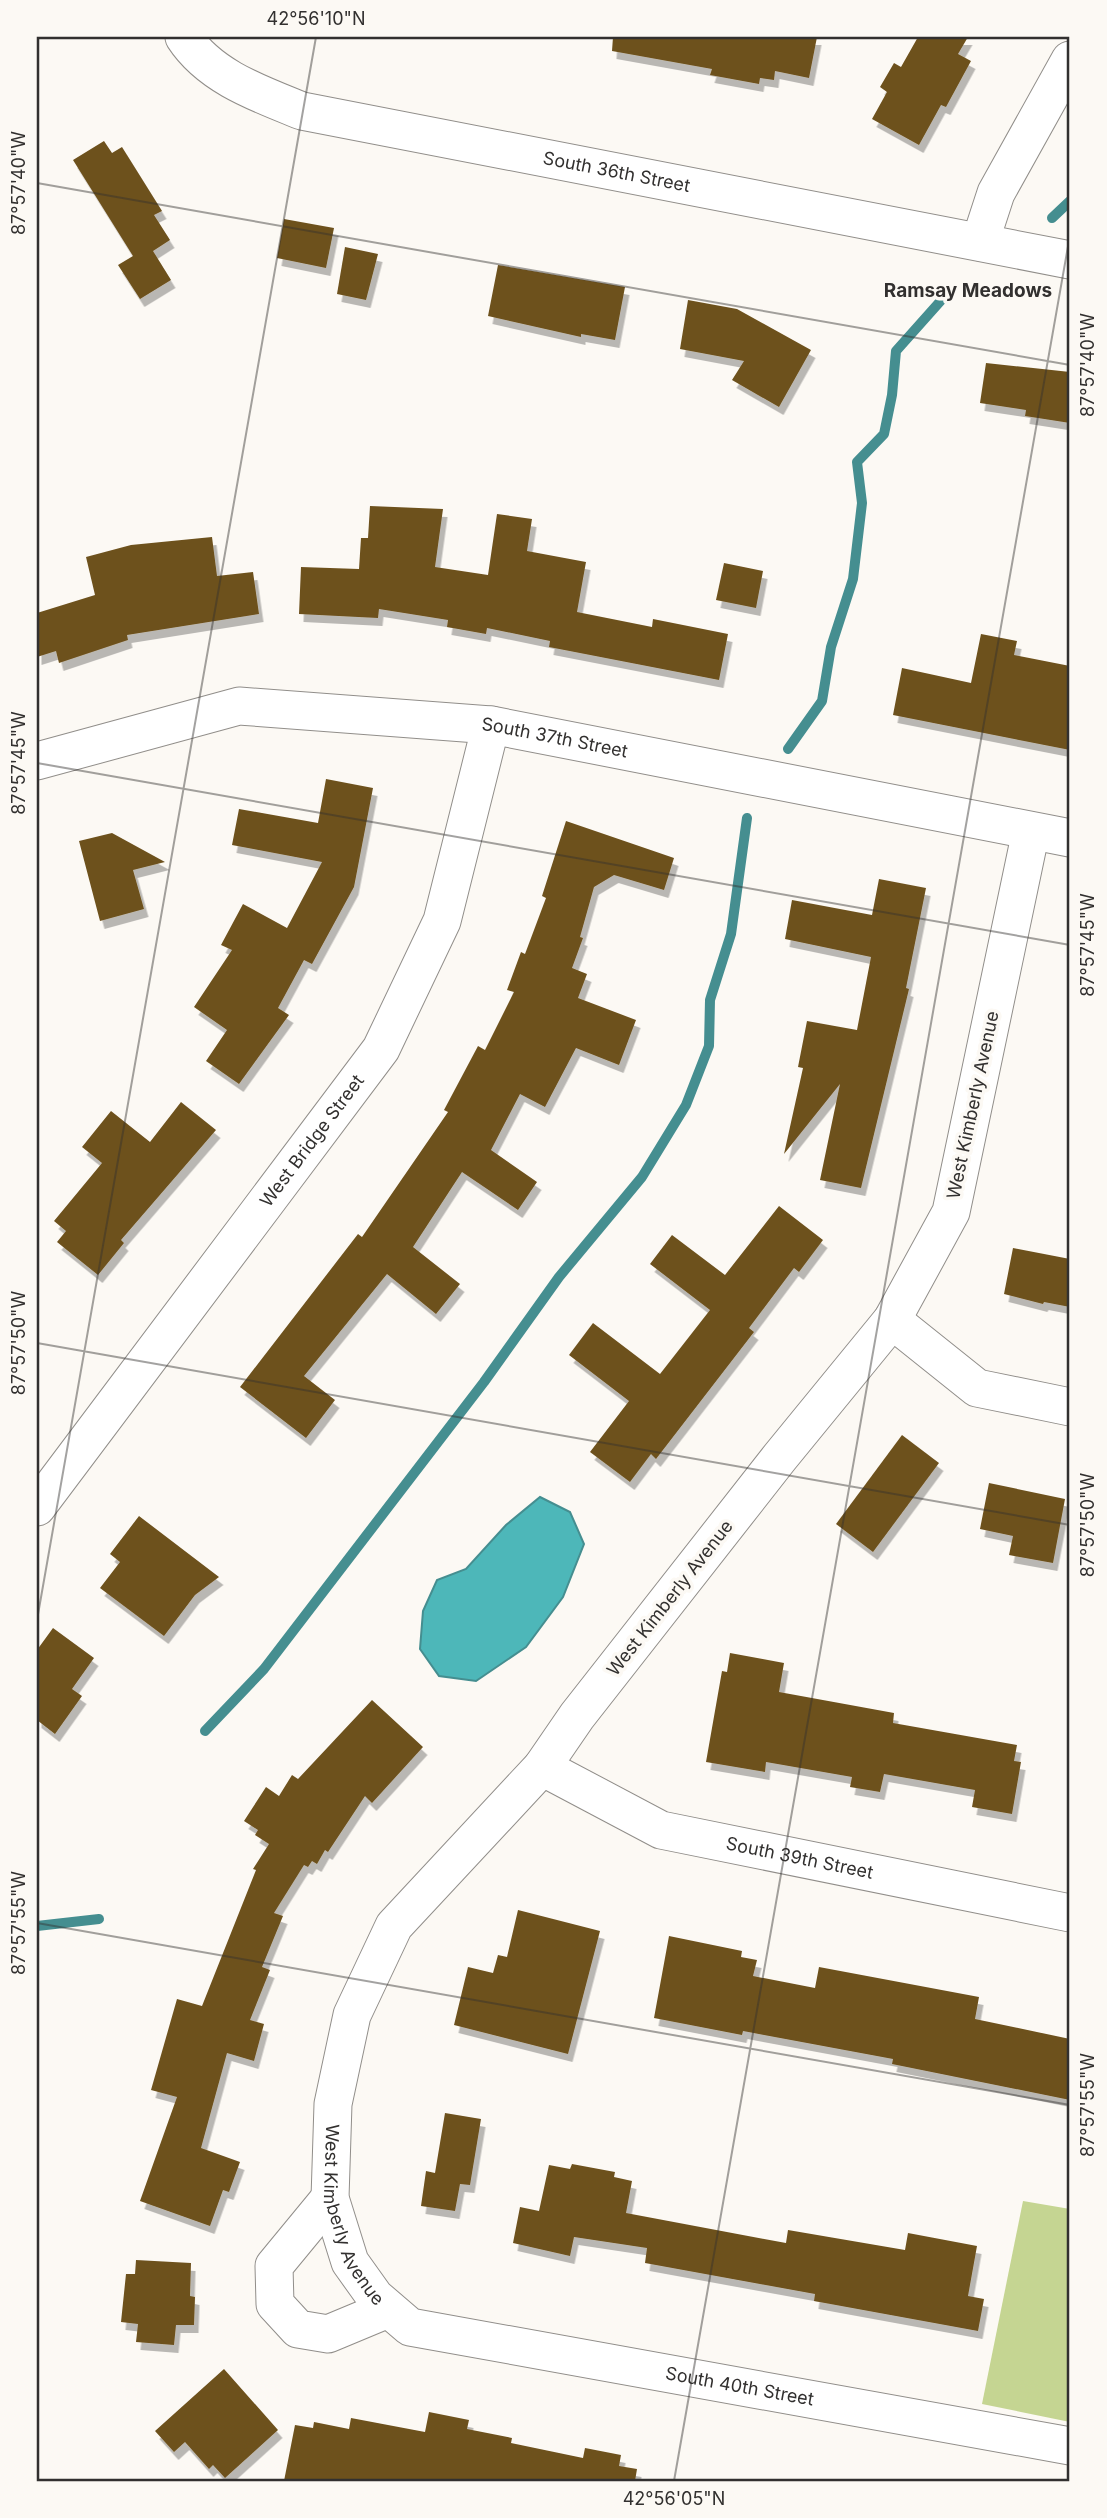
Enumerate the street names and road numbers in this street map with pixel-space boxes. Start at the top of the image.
street label: South 36th Street [541,147,692,196]
street label: South 37th Street [481,713,630,761]
street label: West Kimberly Avenue [942,1009,1003,1201]
street label: West Bridge Street [255,1070,368,1211]
street label: West Kimberly Avenue [602,1516,737,1680]
street label: South 39th Street [724,1832,875,1883]
street label: West Kimberly Avenue [320,2124,388,2310]
street label: South 40th Street [664,2362,816,2410]

